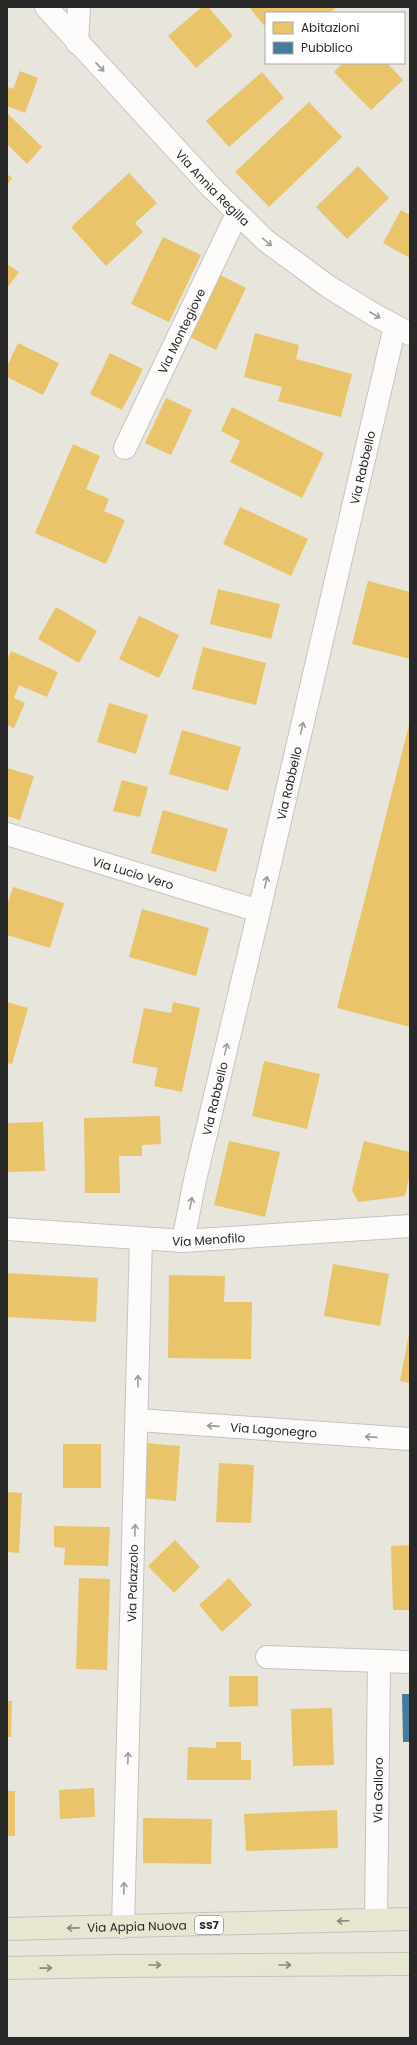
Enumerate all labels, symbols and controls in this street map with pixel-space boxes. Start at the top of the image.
legend [265,12,405,64]
text: Abitazioni [301,19,359,36]
text: Pubblico [301,39,353,56]
one-way arrow [95,62,104,73]
street label: Via Annia Regilla [172,146,254,229]
one-way arrow [262,237,273,246]
street label: Via Montegiove [153,285,209,376]
one-way arrow [368,312,380,320]
street label: Via Rabbello [345,429,379,506]
one-way arrow [298,721,306,734]
street label: Via Rabbello [272,744,306,822]
street label: Via Lucio Vero [90,852,176,893]
one-way arrow [263,875,271,888]
one-way arrow [223,1043,231,1056]
street label: Via Rabbello [197,1060,231,1137]
one-way arrow [187,1197,195,1210]
street label: Via Menofilo [171,1228,246,1249]
one-way arrow [134,1375,142,1388]
street label: Via Lagonegro [230,1418,318,1441]
one-way arrow [207,1422,220,1429]
one-way arrow [365,1433,378,1440]
one-way arrow [131,1524,138,1537]
street label: Via Palazzolo [122,1544,142,1622]
one-way arrow [124,1752,132,1765]
street label: Via Galloro [369,1757,386,1823]
one-way arrow [120,1882,128,1895]
street label: Via Appia Nuova [87,1916,187,1936]
road number: SS7 [195,1916,223,1934]
one-way arrow [337,1917,350,1925]
one-way arrow [67,1925,80,1932]
one-way arrow [148,1961,161,1969]
one-way arrow [278,1961,291,1969]
one-way arrow [39,1964,52,1972]

